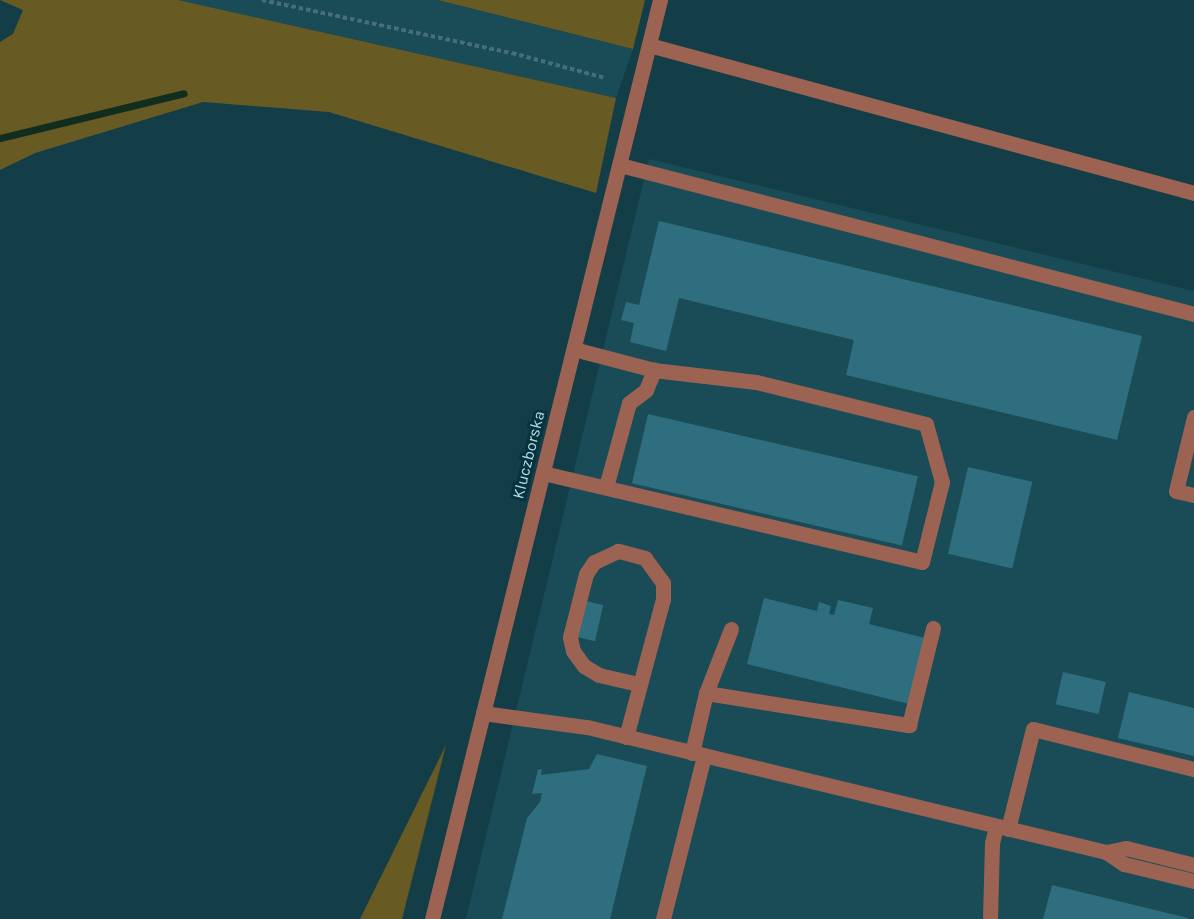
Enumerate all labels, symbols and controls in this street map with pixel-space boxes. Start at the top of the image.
street label: Kluczborska [509,409,549,501]

